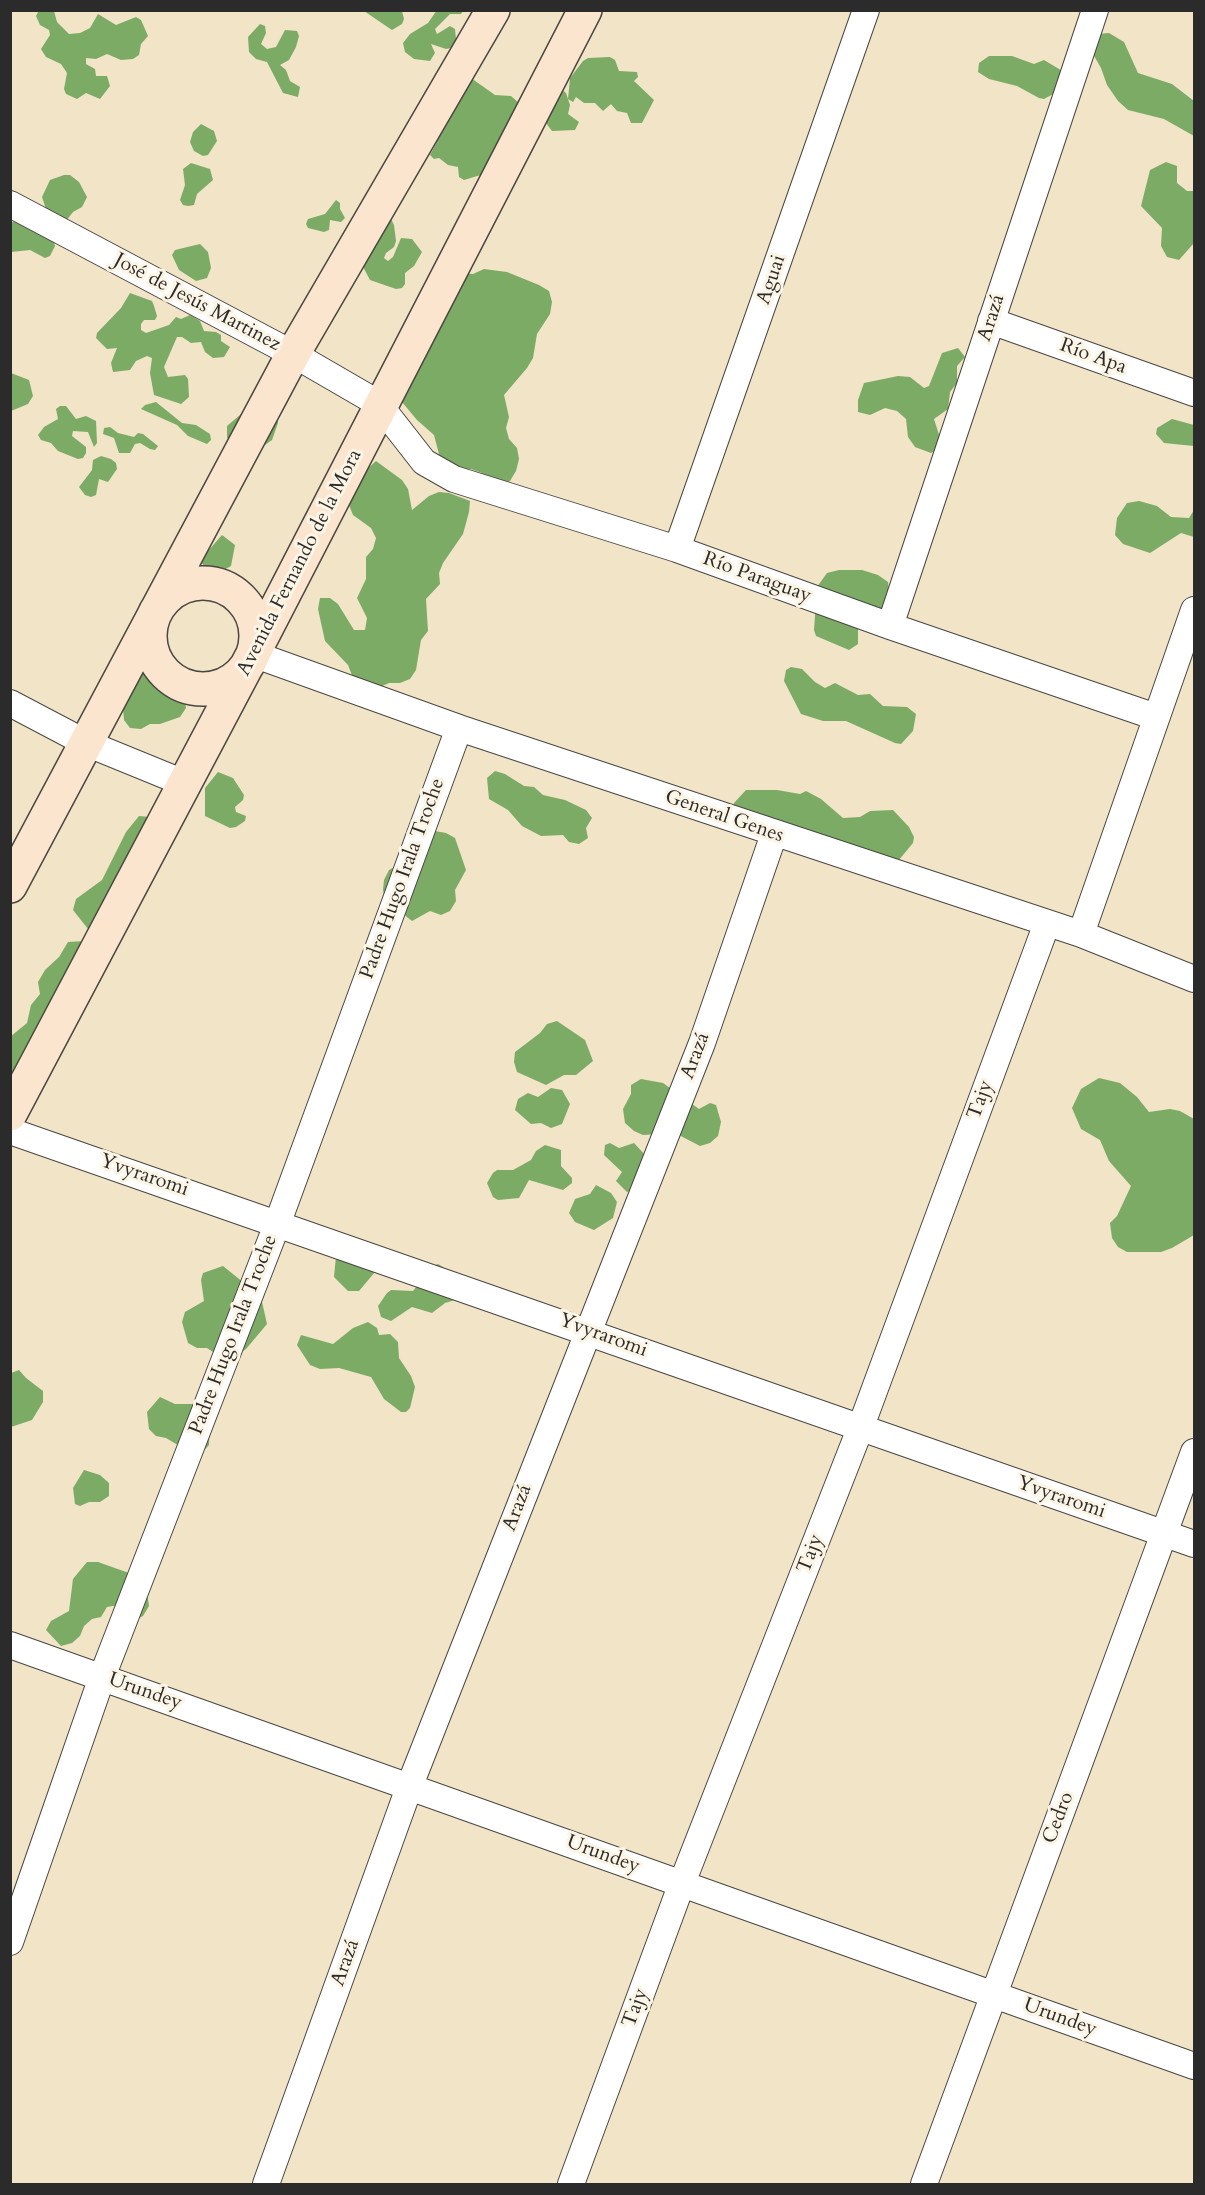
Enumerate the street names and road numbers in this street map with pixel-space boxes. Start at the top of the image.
street label: José de Jesús Martinez [109,249,285,357]
street label: Aguai [752,252,792,308]
street label: Arazá [973,292,1011,344]
street label: Río Apa [1056,334,1130,380]
street label: Avenida Fernando de la Mora [232,446,368,680]
street label: Río Paraguay [700,547,814,609]
street label: Padre Hugo Irala Troche [356,775,450,983]
street label: General Genes [662,785,786,849]
street label: Arazá [676,1029,716,1083]
street label: Tajy [963,1077,999,1123]
street label: Yvyraromi [97,1150,191,1202]
street label: Padre Hugo Irala Troche [185,1232,283,1438]
street label: Yvyraromi [556,1309,650,1363]
street label: Yvyraromi [1014,1472,1108,1524]
street label: Arazá [498,1481,538,1535]
street label: Tajy [793,1531,829,1577]
street label: Urundey [105,1668,185,1716]
street label: Cedro [1038,1789,1080,1847]
street label: Urundey [563,1831,643,1879]
street label: Arazá [327,1936,365,1990]
street label: Tajy [618,1985,654,2031]
street label: Urundey [1020,1994,1100,2042]

